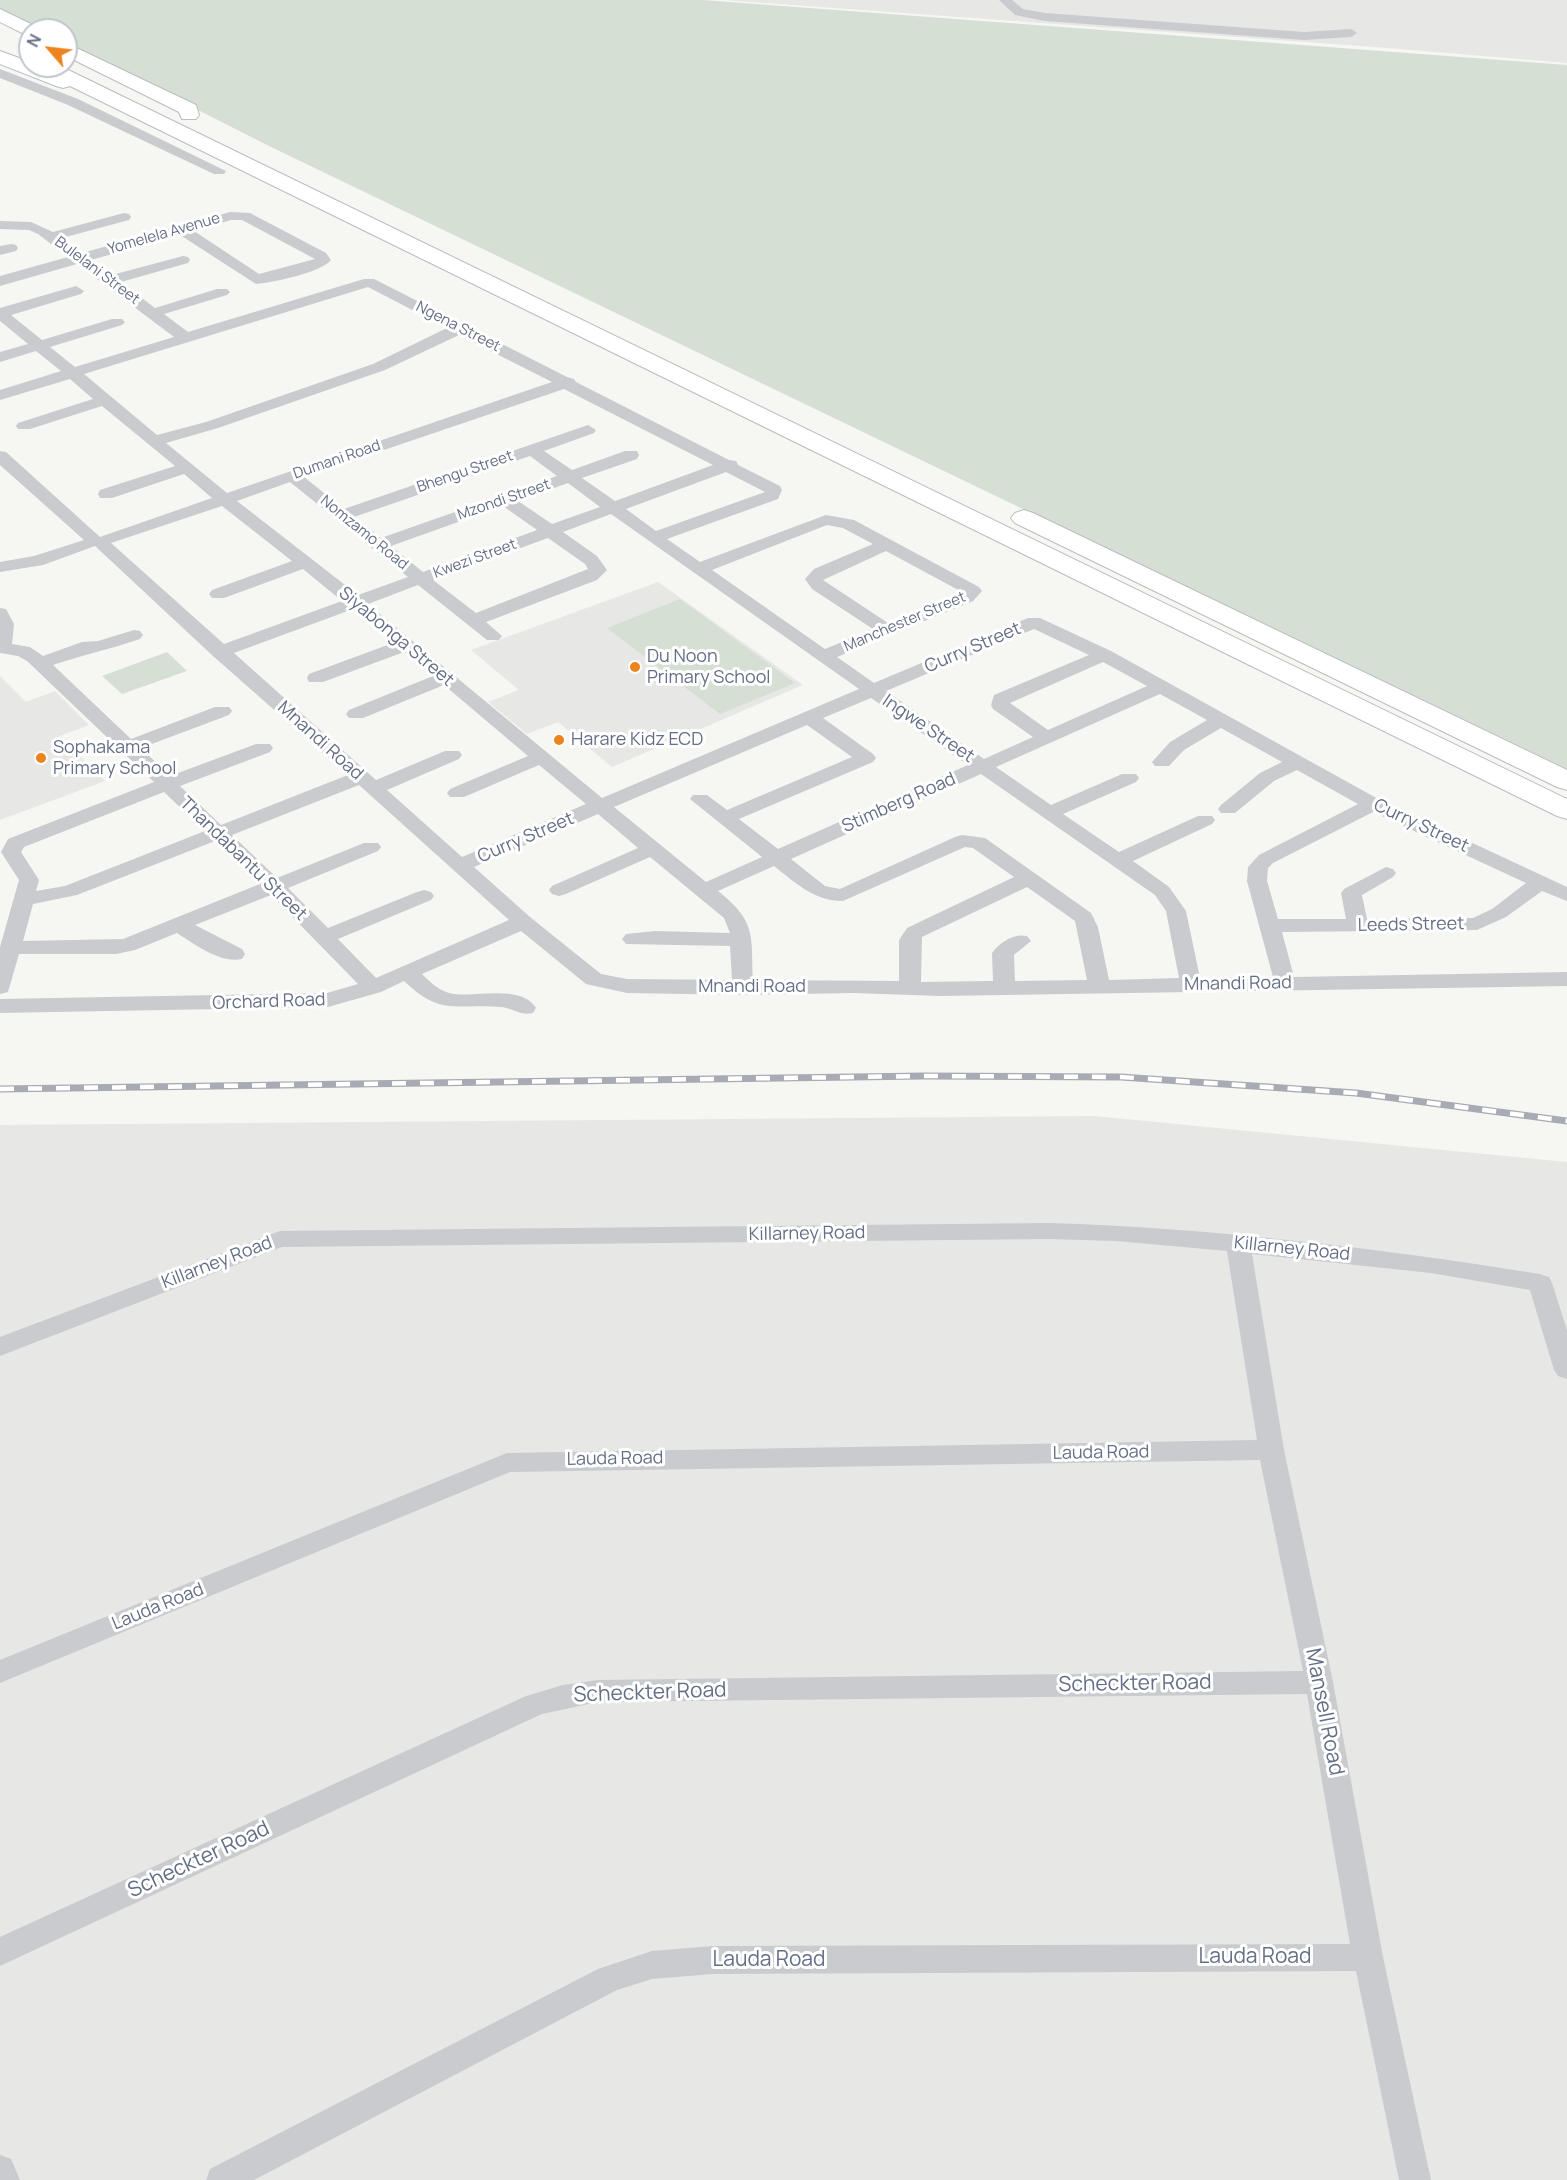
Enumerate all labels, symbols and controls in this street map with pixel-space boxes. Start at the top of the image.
north arrow [18,18,78,78]
text: N [21,30,46,51]
street label: Yomelela Avenue [106,209,222,259]
street label: Bulelani Street [51,233,143,309]
street label: Ngena Street [413,298,503,356]
street label: Dumani Road [291,437,383,483]
street label: Bhengu Street [415,447,515,497]
street label: Mzondi Street [455,476,553,524]
street label: Nomzamo Road [316,492,412,574]
street label: Kwezi Street [431,536,519,582]
street label: Siyabonga Street [334,583,458,691]
street label: Manchester Street [841,588,969,656]
street label: Curry Street [922,618,1024,678]
place label: Du Noon Primary School [647,646,771,688]
marker: Du Noon Primary School [628,660,642,674]
street label: Ingwe Street [878,690,978,768]
street label: Mnandi Road [273,697,367,785]
place label: Harare Kidz ECD [571,729,703,751]
marker: Harare Kidz ECD [552,733,566,747]
place label: Sophakama Primary School [53,737,177,780]
marker: Sophakama Primary School [34,751,48,765]
street label: Stimberg Road [839,768,959,838]
street label: Thandabantu Street [175,793,311,925]
street label: Curry Street [1370,795,1472,857]
street label: Curry Street [475,808,577,868]
street label: Leeds Street [1357,913,1465,937]
street label: Mnandi Road [1184,972,1292,996]
street label: Mnandi Road [698,976,806,998]
street label: Orchard Road [212,989,326,1015]
street label: Killarney Road [749,1222,865,1246]
street label: Killarney Road [159,1232,275,1294]
street label: Killarney Road [1233,1232,1351,1266]
street label: Lauda Road [1052,1441,1150,1465]
street label: Lauda Road [566,1447,664,1471]
street label: Lauda Road [109,1579,207,1635]
street label: Mansell Road [1299,1646,1349,1778]
street label: Scheckter Road [1058,1670,1212,1698]
street label: Scheckter Road [573,1678,727,1708]
street label: Scheckter Road [124,1816,274,1904]
street label: Lauda Road [1199,1944,1311,1970]
street label: Lauda Road [713,1947,825,1973]

